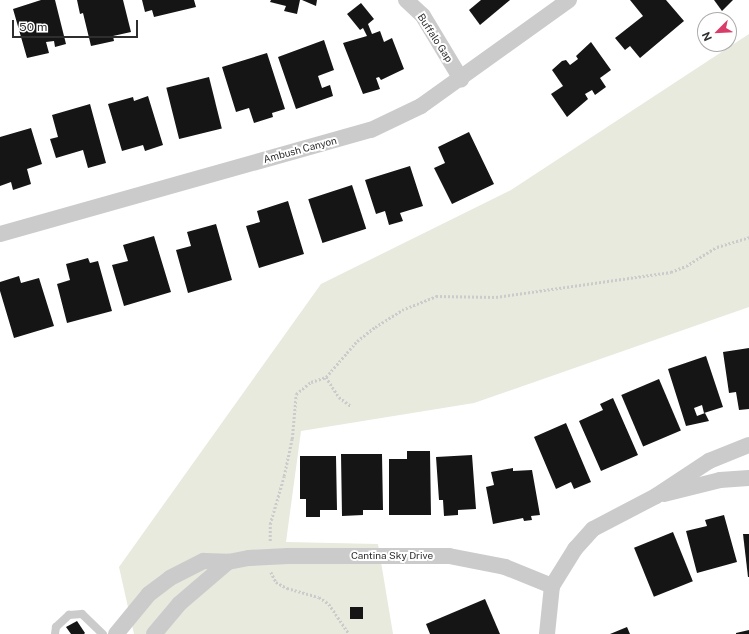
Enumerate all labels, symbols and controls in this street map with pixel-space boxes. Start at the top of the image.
street label: Buffalo Gap [415,11,455,65]
scale bar [14,12,140,38]
north arrow [697,12,737,52]
text: 50 m [19,20,47,34]
text: N [700,30,714,43]
street label: Ambush Canyon [262,134,338,166]
street label: Cantina Sky Drive [351,550,433,562]

